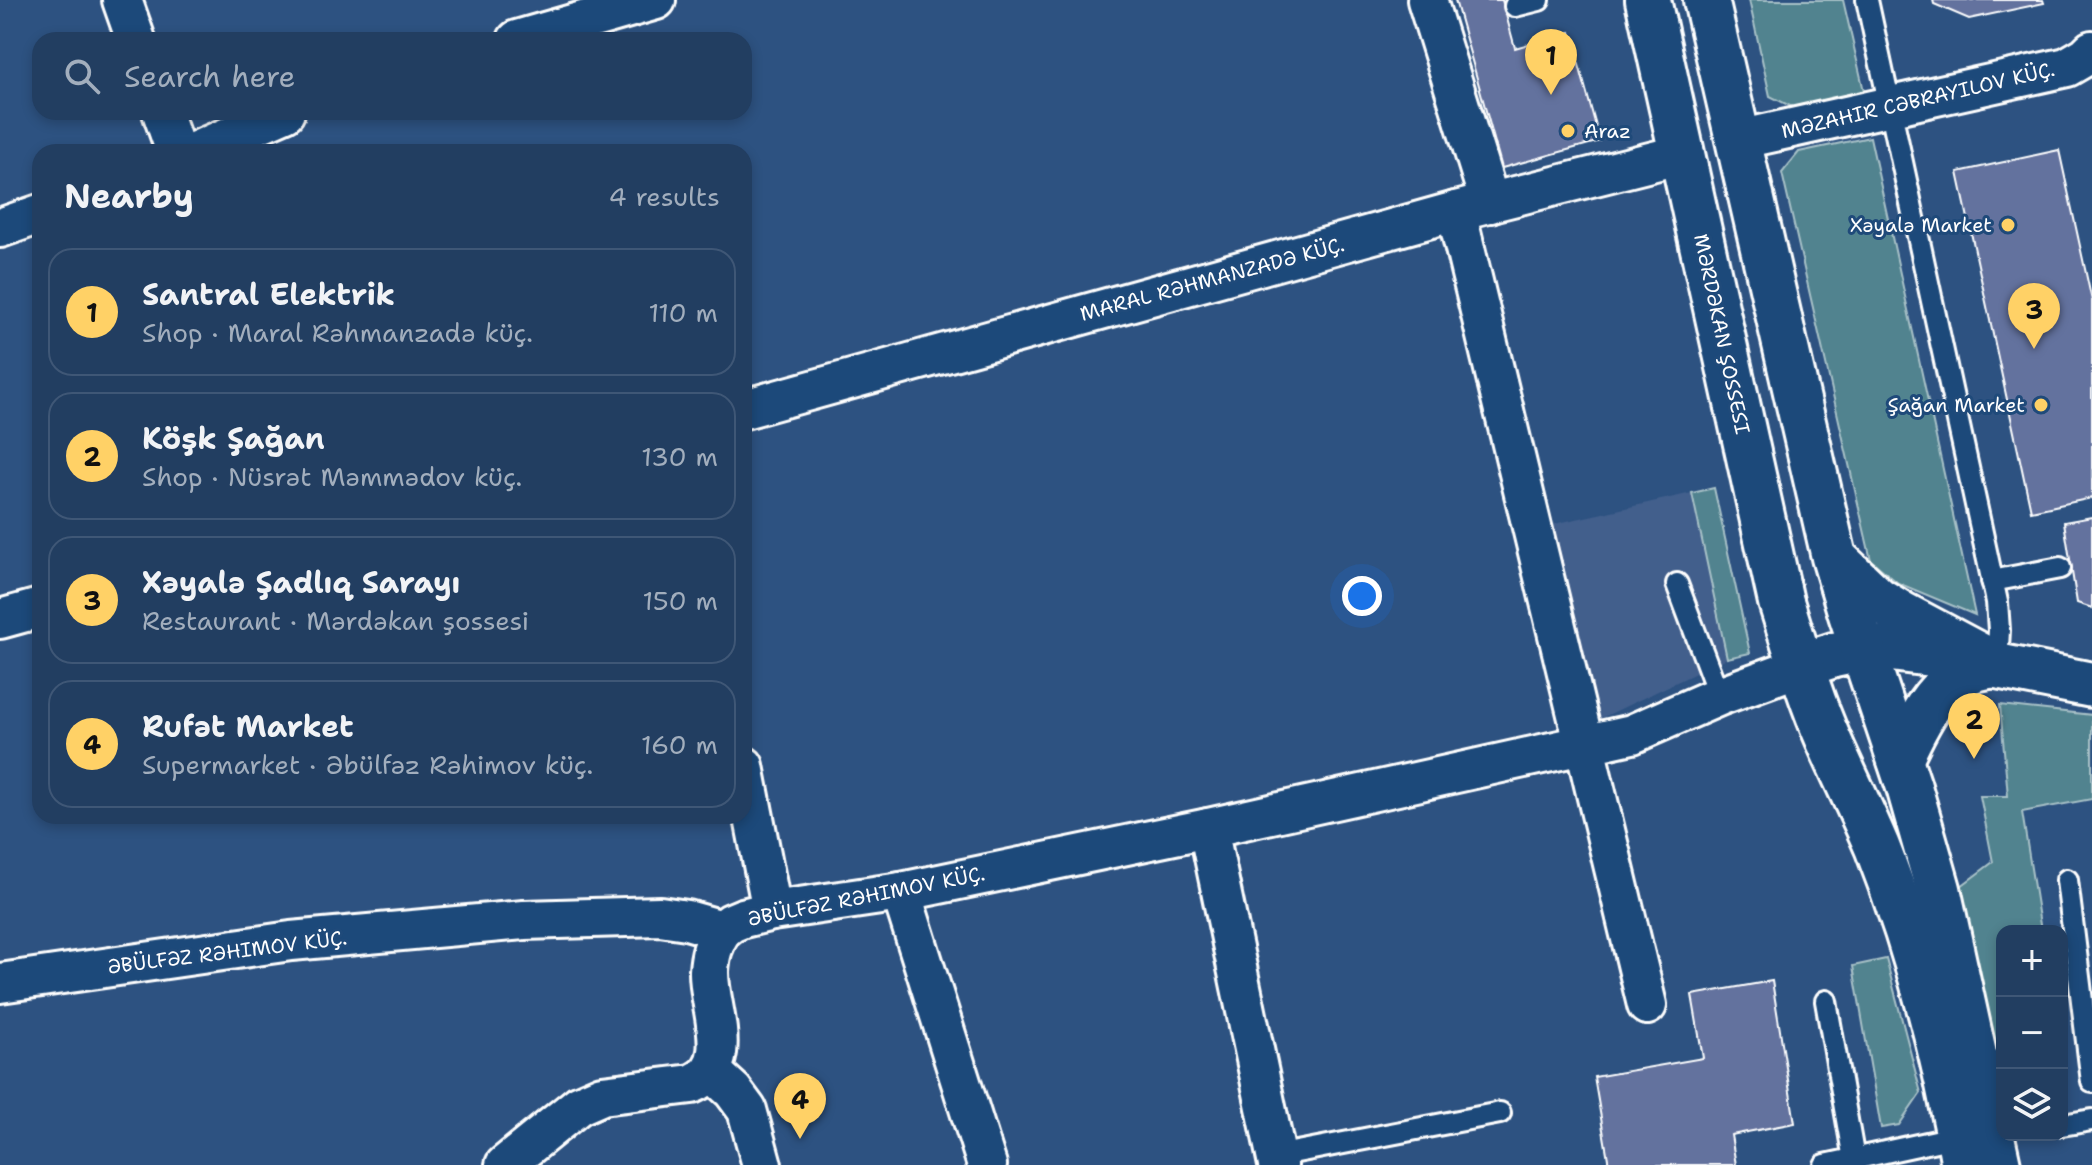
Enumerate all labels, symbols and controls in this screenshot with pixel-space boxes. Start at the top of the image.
pin: 1 [1525,29,1577,95]
search box [32,32,752,120]
icon: search [60,54,104,98]
text: Search here [124,56,295,97]
street label: MƏZAHIR CƏBRAYILOV KÜÇ. [1779,56,2057,144]
place label: Araz [1584,118,1631,144]
marker: Araz [1559,122,1577,140]
text: Nearby [64,173,194,219]
text: 4 results [608,179,720,214]
place label: Xəyalə Market [1850,212,1992,238]
marker: Xəyalə Market [1999,216,2017,234]
street label: MARAL RƏHMANZADƏ KÜÇ. [1077,231,1347,327]
street label: MƏRDƏKAN ŞOSSESI [1688,231,1756,437]
text: Santral Elektrik [142,274,395,315]
pin: 3 [2008,283,2060,349]
text: 1 [86,295,98,330]
text: 110 m [648,295,718,330]
text: Shop · Maral Rəhmanzadə küç. [142,315,533,350]
place label: Şağan Market [1888,392,2025,418]
marker: Şağan Market [2032,396,2050,414]
text: Köşk Şağan [142,418,325,459]
text: 2 [83,439,101,474]
text: 130 m [641,439,718,474]
text: Shop · Nüsrət Məmmədov küç. [142,459,522,494]
text: Xəyalə Şadlıq Sarayı [142,562,460,603]
your location [1342,576,1382,616]
text: 3 [83,583,101,618]
text: 150 m [642,583,718,618]
text: Restaurant · Mərdəkan şossesi [142,603,529,638]
pin: 2 [1948,693,2000,759]
text: Rufət Market [142,706,354,747]
text: 4 [83,727,101,762]
text: 160 m [641,727,718,762]
text: Supermarket · Əbülfəz Rəhimov küç. [142,747,593,782]
street label: ƏBÜLFƏZ RƏHIMOV KÜÇ. [745,860,987,932]
street label: ƏBÜLFƏZ RƏHIMOV KÜÇ. [106,924,348,980]
map controls [1996,925,2068,1141]
button: + [1996,925,2068,997]
button: − [1996,997,2068,1069]
button: layers [1996,1069,2068,1141]
pin: 4 [774,1073,826,1139]

